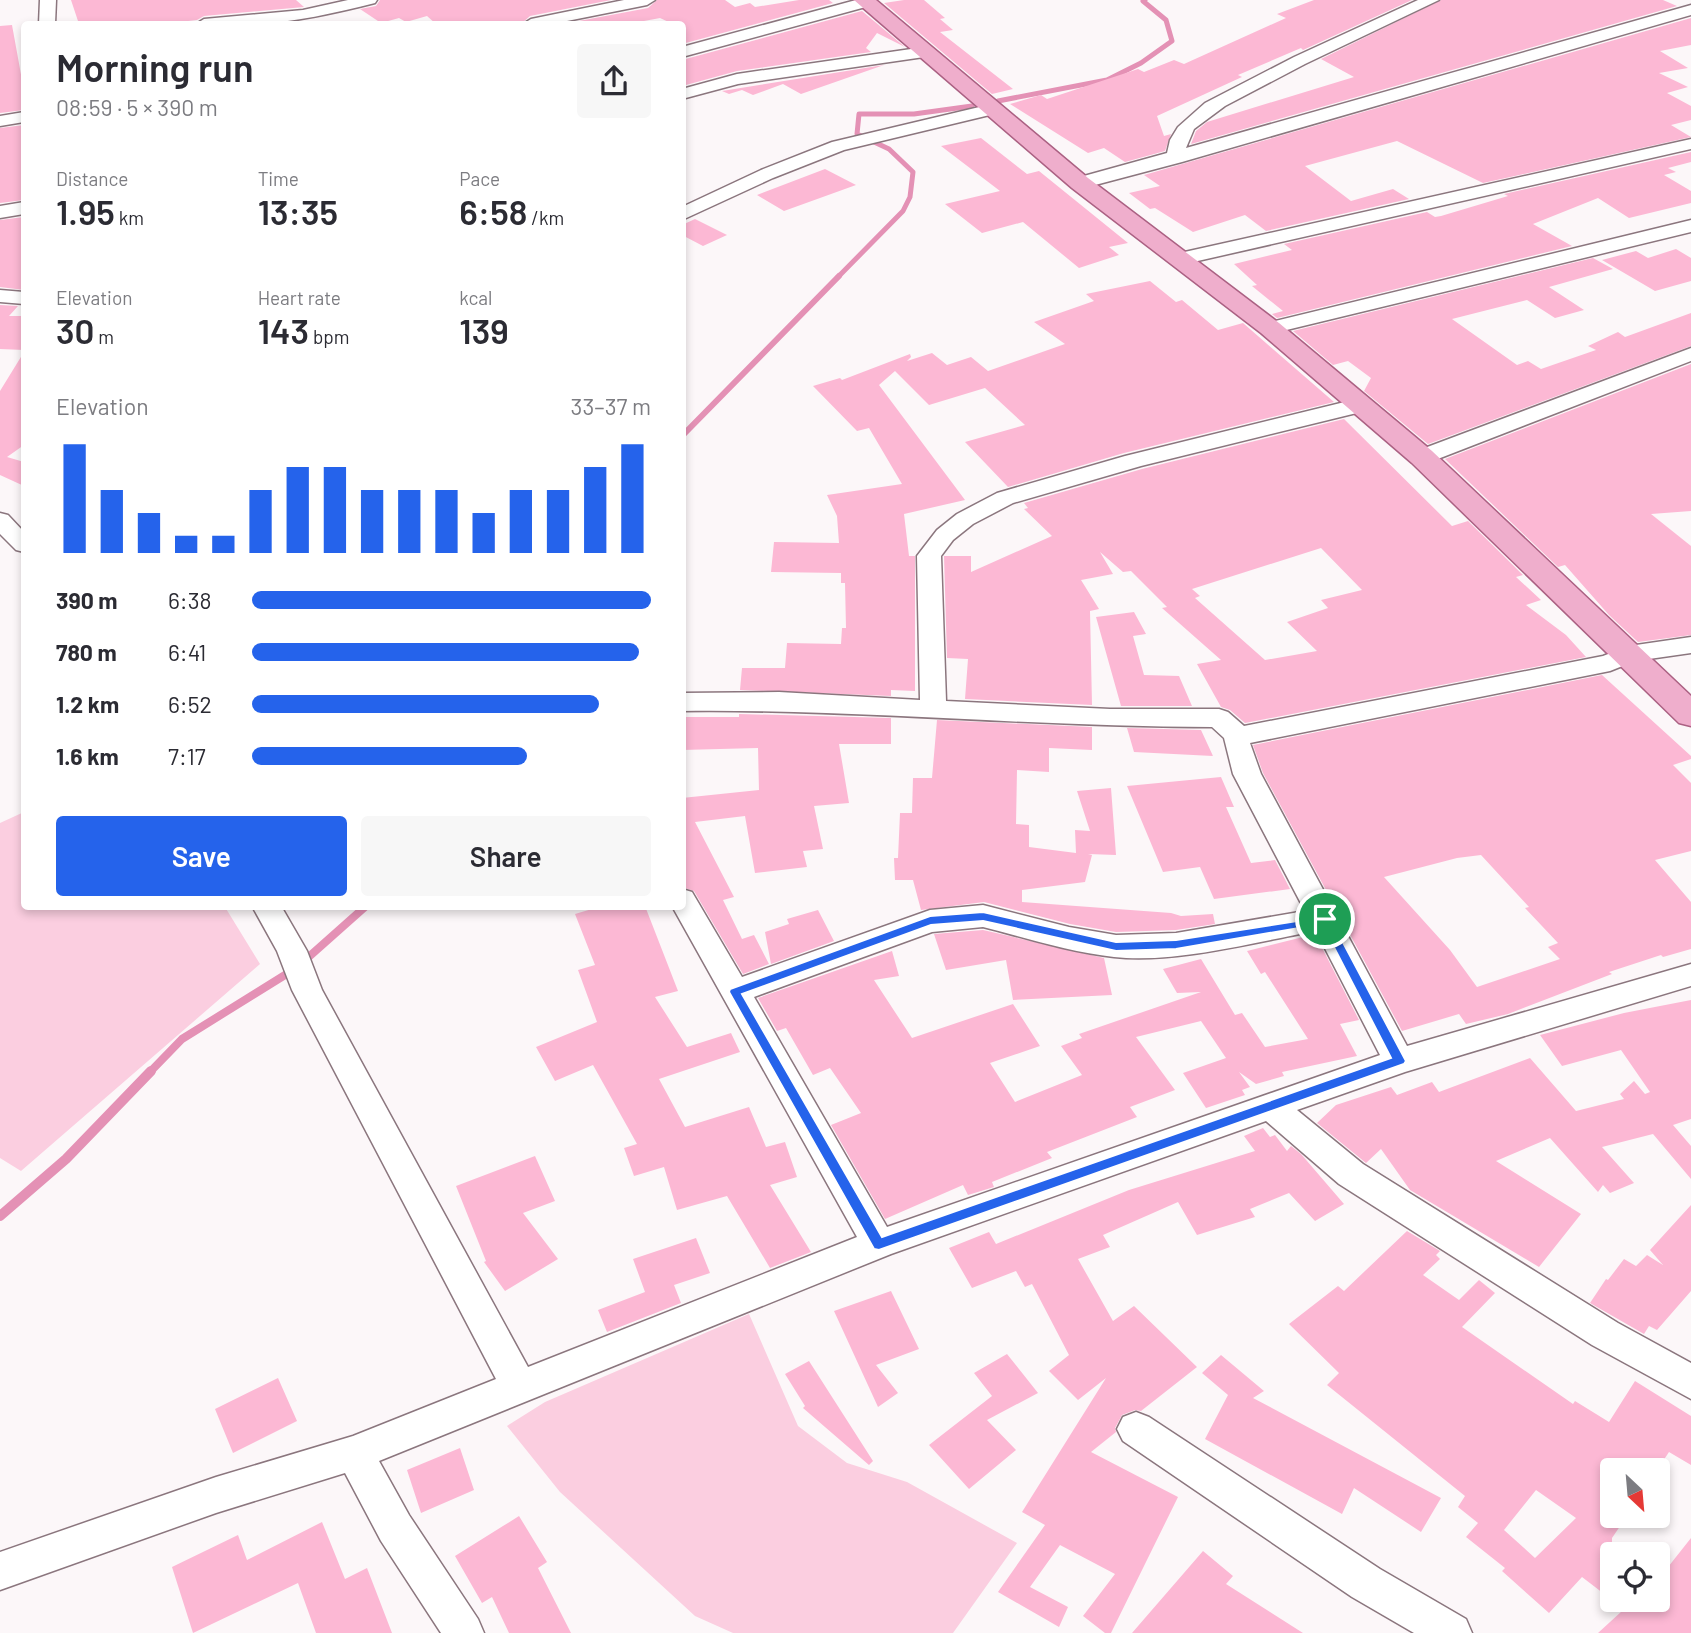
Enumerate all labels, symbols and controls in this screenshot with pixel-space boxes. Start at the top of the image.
text: Morning run [56,44,254,90]
button: share [577,44,651,118]
text: 08:59 · 5 × 390 m [56,93,218,121]
text: Distance [56,167,128,190]
text: Time [258,167,299,190]
text: Pace [459,167,500,190]
text: 1.95 [56,190,115,232]
text: 13:35 [258,190,338,232]
text: 6:58 [459,190,527,232]
text: km [115,206,144,229]
text: /km [527,206,564,229]
text: Elevation [56,286,133,309]
text: Heart rate [258,286,341,309]
text: kcal [459,286,492,309]
text: 30 [56,309,94,351]
text: 143 [258,309,309,351]
text: 139 [459,309,509,351]
text: m [94,325,114,348]
text: bpm [309,325,349,348]
text: Elevation [56,392,149,420]
text: 33–37 m [571,392,651,420]
text: 390 m [56,586,118,614]
text: 6:38 [168,586,211,614]
text: 780 m [56,638,117,666]
text: 6:41 [168,638,206,666]
text: 1.2 km [56,690,119,718]
text: 6:52 [168,690,212,718]
text: 1.6 km [56,742,119,770]
text: 7:17 [168,742,206,770]
button: Save [56,816,347,896]
button: Share [361,816,651,896]
pin [1295,889,1355,949]
icon: arrive [1306,900,1344,938]
north arrow [1600,1458,1670,1528]
map controls [1600,1458,1670,1612]
button: locate [1600,1542,1670,1612]

